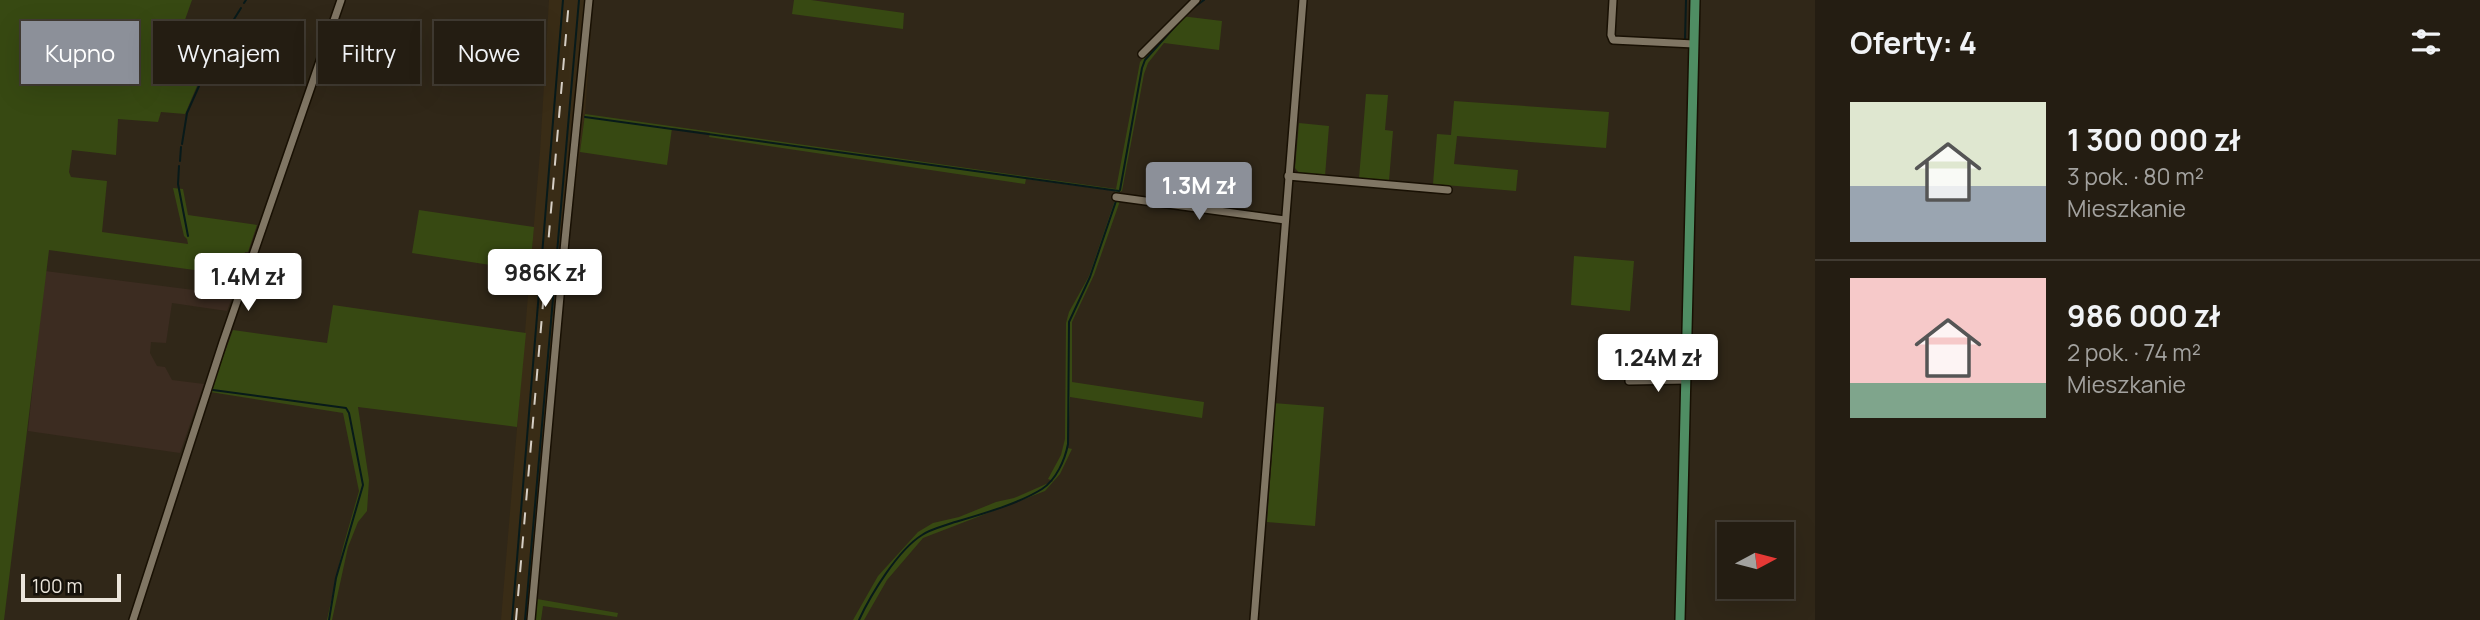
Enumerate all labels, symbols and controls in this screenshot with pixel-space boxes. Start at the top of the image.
chip: Kupno [21,21,139,84]
chip: Wynajem [153,21,304,84]
chip: Filtry [318,21,420,84]
chip: Nowe [434,21,544,84]
text: Oferty: 4 [1850,22,1977,63]
icon: filters [2407,23,2445,61]
text: 1 300 000 zł [2067,119,2241,160]
icon: home [1906,130,1990,214]
text: 3 pok. · 80 m² [2067,160,2204,192]
pin: 1.3M zł [1134,162,1264,222]
text: 1.3M zł [1162,169,1236,201]
text: Mieszkanie [2067,192,2186,224]
pin: 986K zł [480,250,610,309]
pin: 1.4M zł [183,254,313,313]
text: 986K zł [504,256,586,288]
text: 1.4M zł [211,260,285,292]
text: 986 000 zł [2067,295,2221,336]
icon: home [1906,306,1990,390]
pin: 1.24M zł [1586,334,1730,394]
text: 2 pok. · 74 m² [2067,336,2201,368]
text: 1.24M zł [1614,341,1702,373]
text: Mieszkanie [2067,368,2186,400]
north arrow [1717,522,1794,598]
map controls [1717,522,1794,599]
scale bar [21,571,121,603]
text: 100 m [32,573,83,599]

